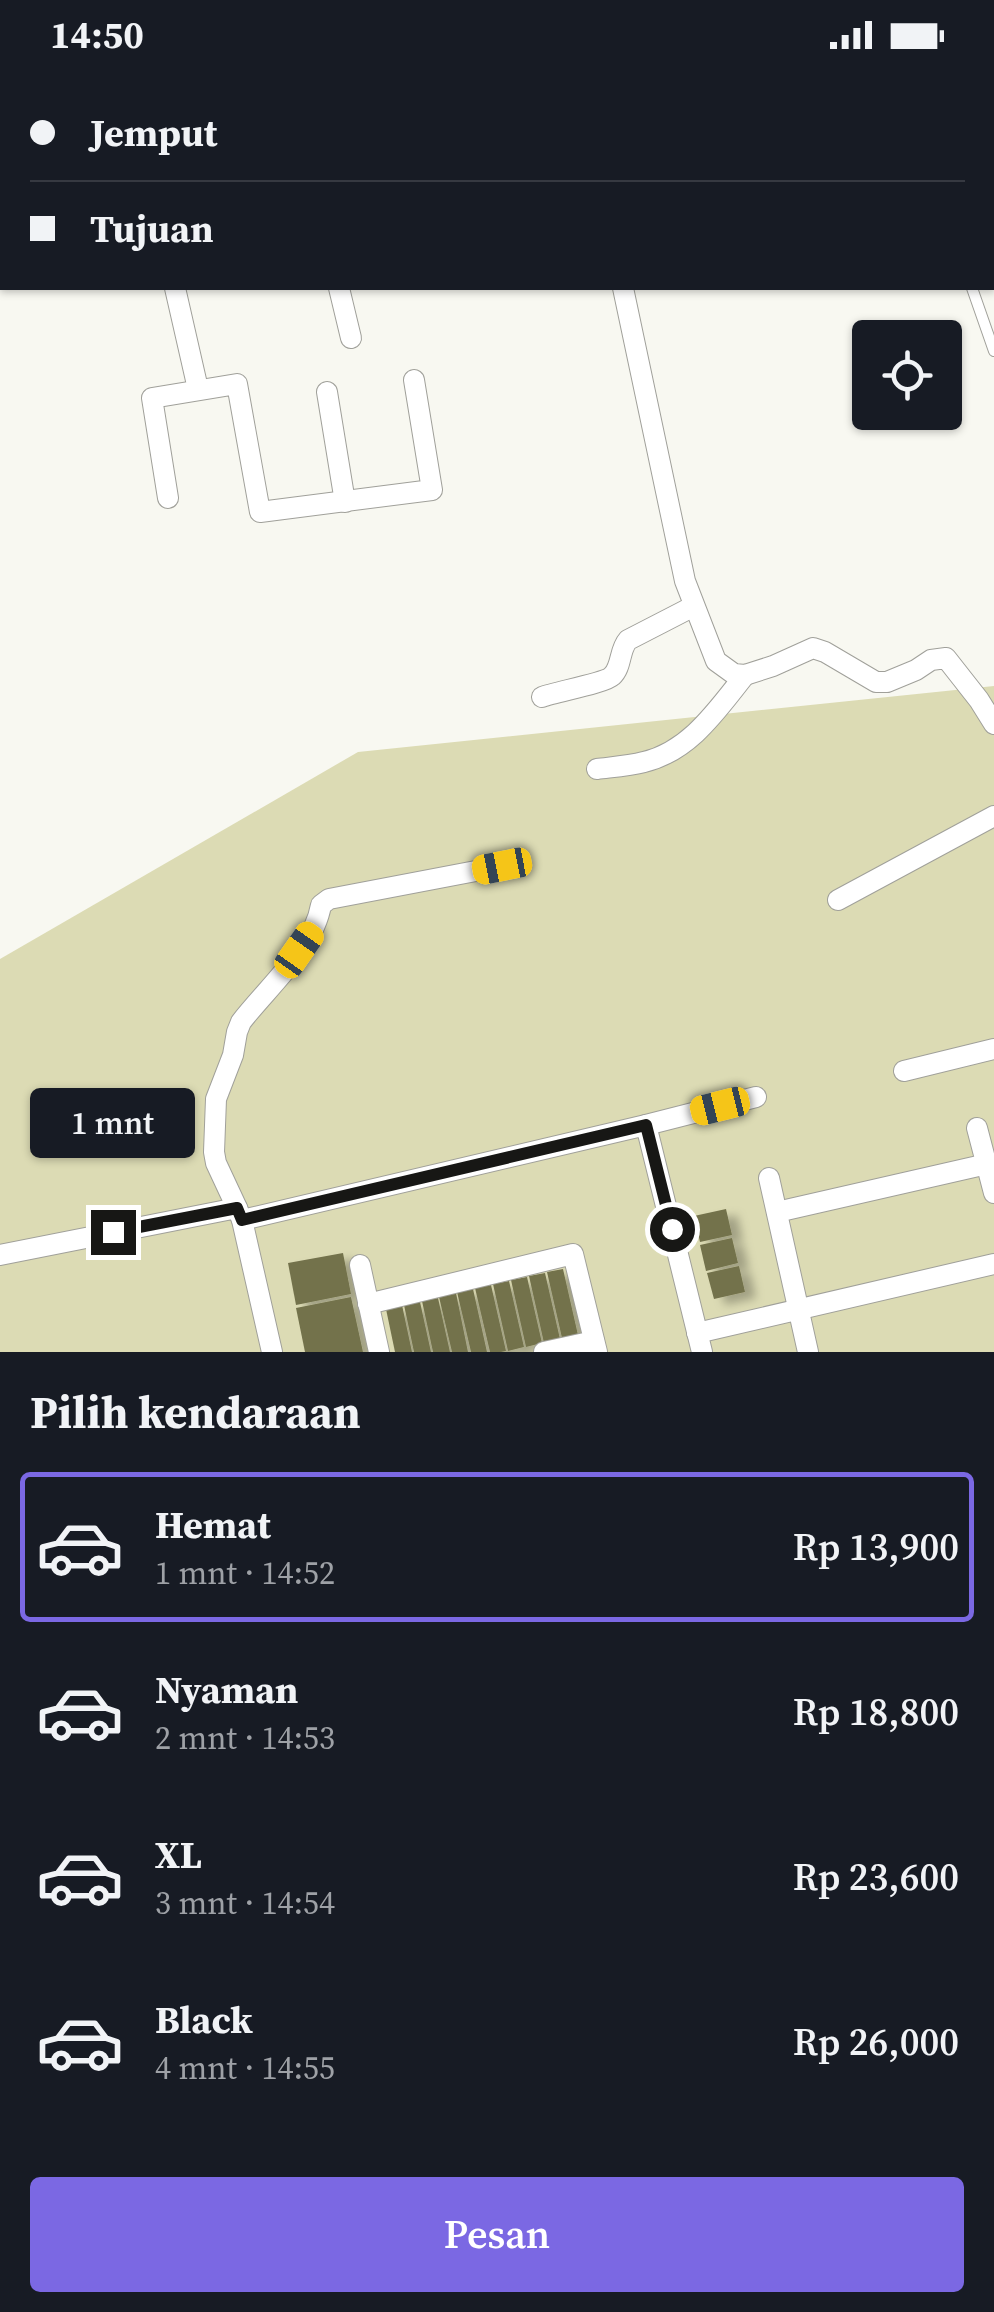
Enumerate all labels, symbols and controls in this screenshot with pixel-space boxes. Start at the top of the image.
text: 14:50 [50,9,144,61]
text: Jemput [90,107,217,159]
text: Tujuan [90,203,214,255]
map controls [852,320,962,430]
button: locate [852,320,962,430]
car [470,846,534,886]
car [270,917,328,983]
car [687,1084,753,1128]
callout: 1 mnt [31,1087,196,1157]
text: 1 mnt [71,1101,154,1145]
route start [650,1207,695,1252]
route end [91,1210,136,1255]
text: Pilih kendaraan [30,1381,361,1443]
text: Hemat [155,1499,271,1551]
icon: car [35,1502,125,1592]
text: Rp 13,900 [793,1521,959,1573]
text: 1 mnt · 14:52 [155,1551,335,1595]
text: Nyaman [155,1664,299,1716]
icon: car [35,1667,125,1757]
text: Rp 18,800 [793,1686,959,1738]
text: 2 mnt · 14:53 [155,1716,335,1760]
text: XL [155,1829,202,1881]
icon: car [35,1832,125,1922]
text: Rp 23,600 [793,1851,959,1903]
text: 3 mnt · 14:54 [155,1881,335,1925]
text: Black [155,1994,253,2046]
icon: car [35,1997,125,2087]
text: Rp 26,000 [793,2016,959,2068]
text: 4 mnt · 14:55 [155,2046,335,2090]
button: Pesan [30,2177,964,2292]

